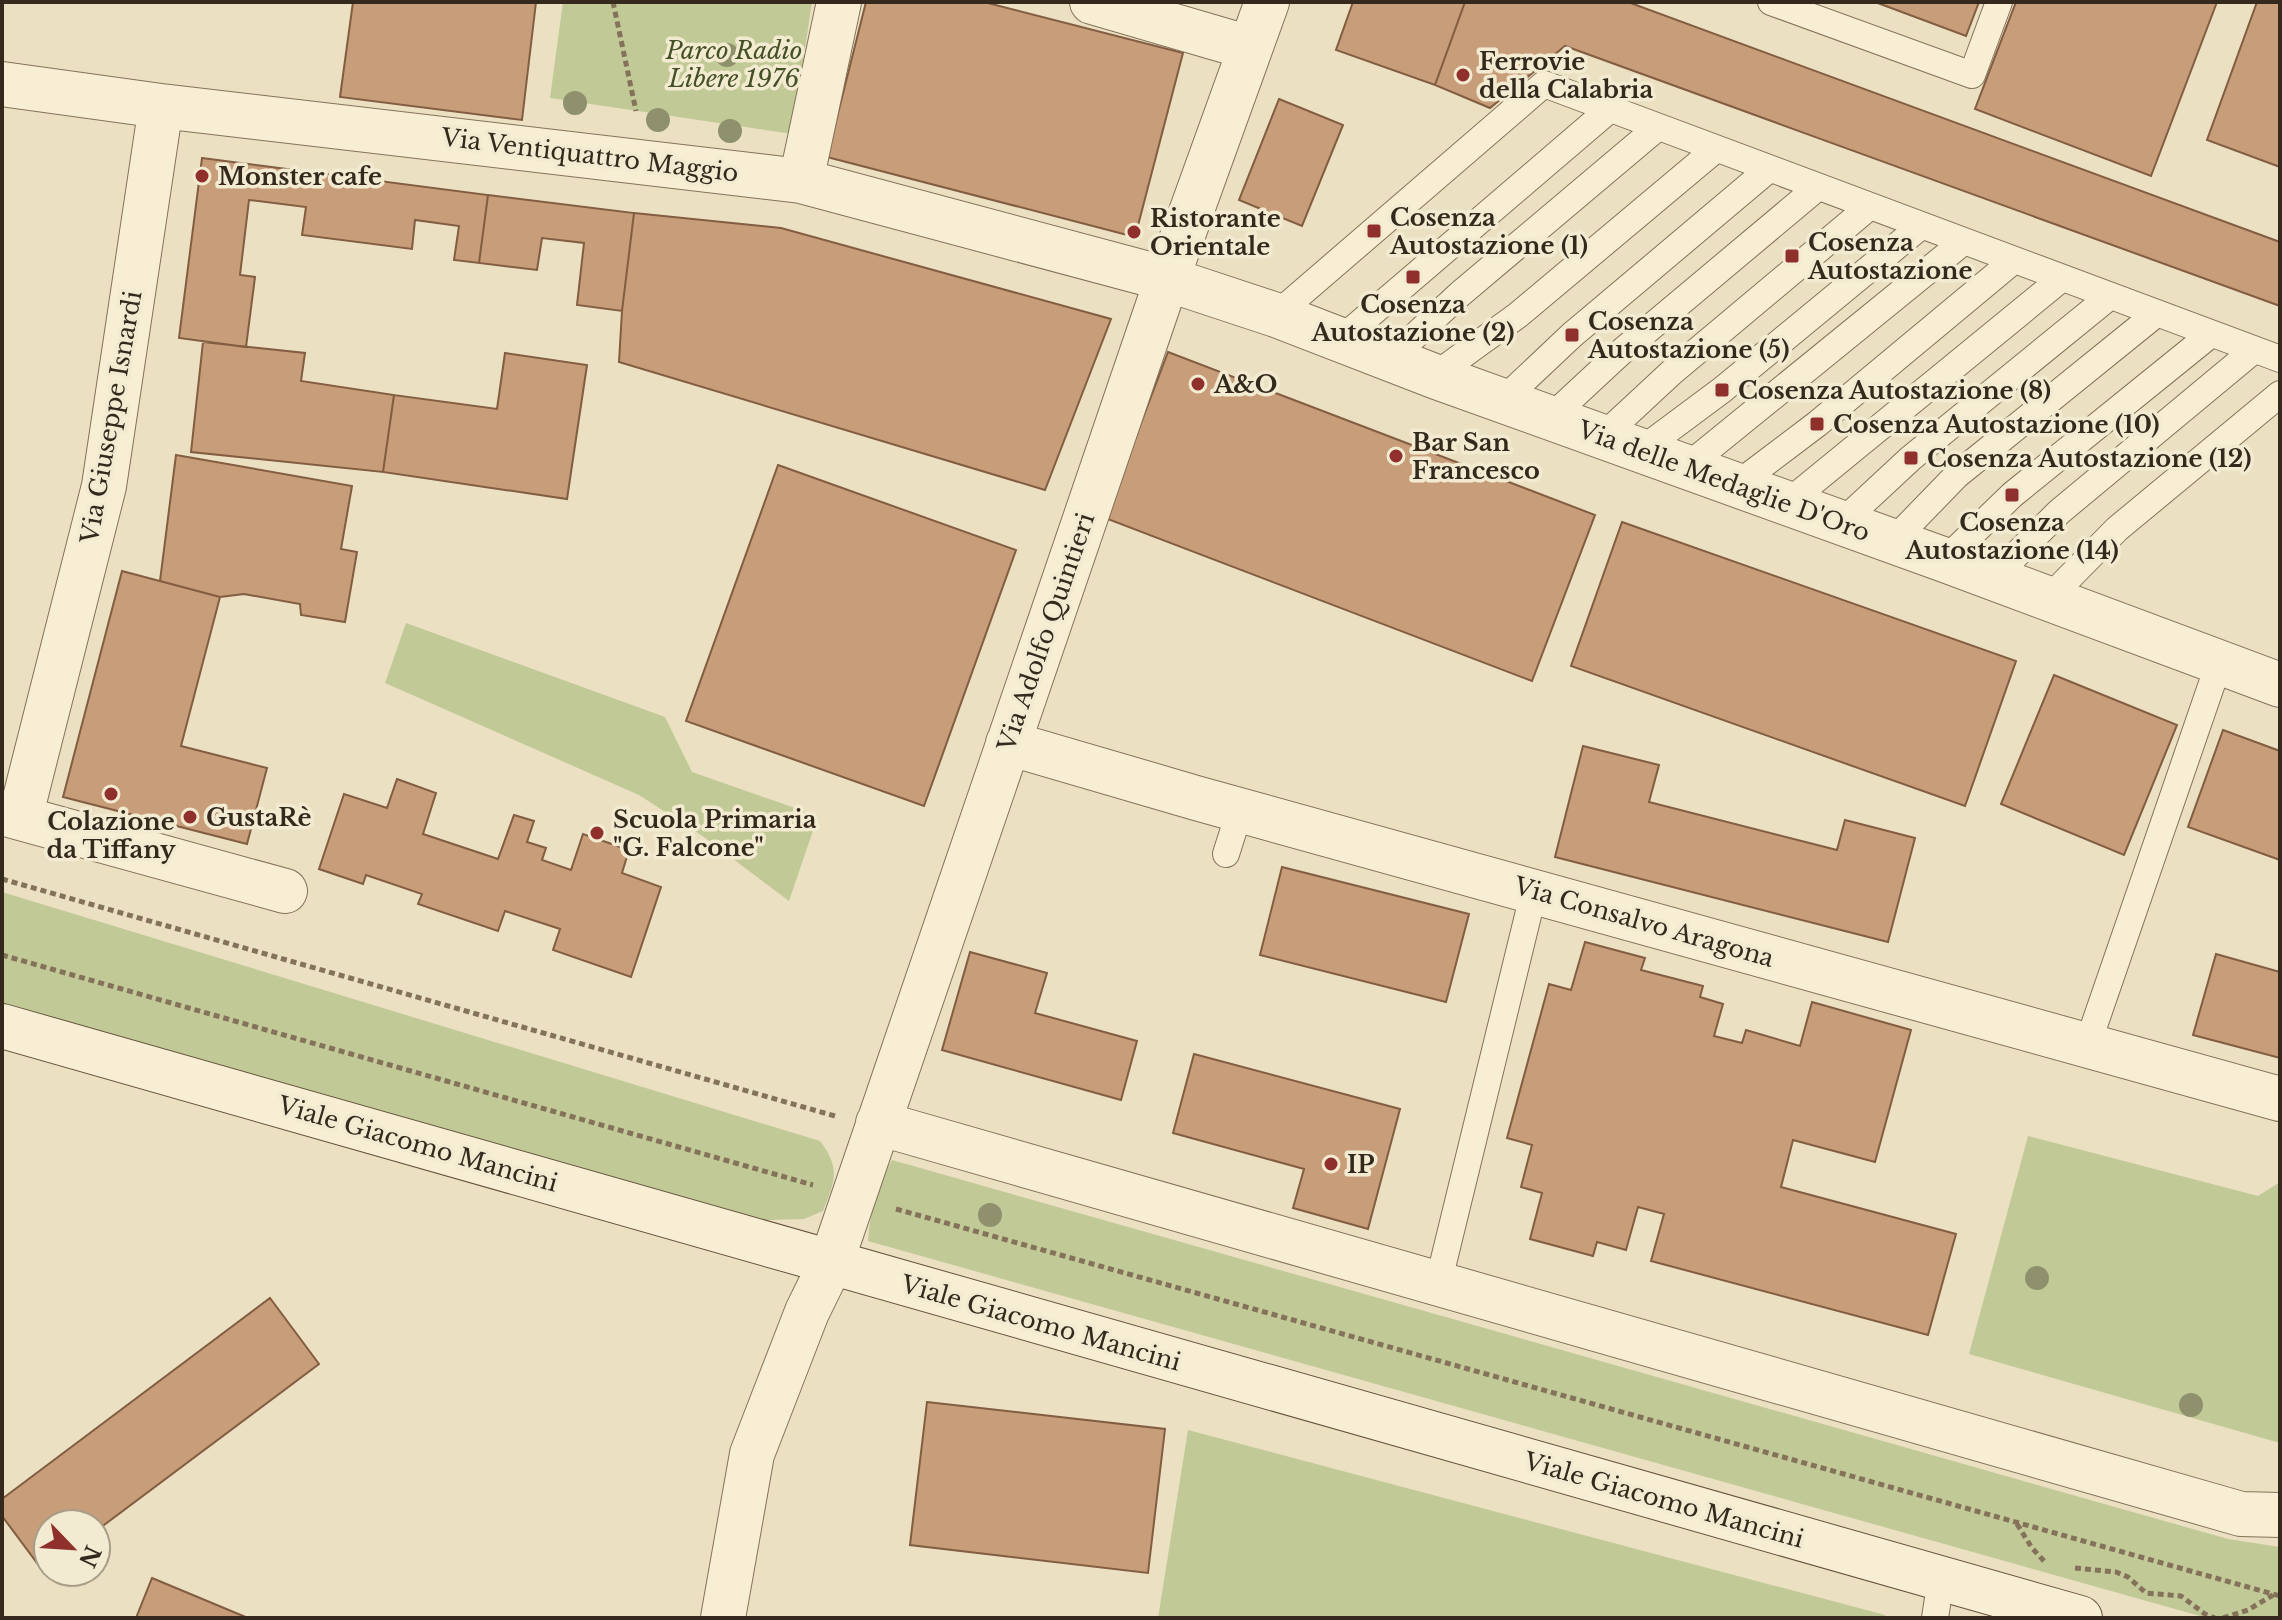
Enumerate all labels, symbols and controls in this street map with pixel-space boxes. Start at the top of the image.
park label: Parco Radio Libere 1976 [665,36,802,93]
place label: Ferrovie della Calabria [1479,47,1654,104]
marker: Ferrovie della Calabria [1454,66,1472,84]
street label: Via Ventiquattro Maggio [439,122,740,188]
place label: Monster cafe [218,162,382,191]
marker: Monster cafe [193,167,211,185]
place label: Cosenza Autostazione (1) [1389,203,1588,260]
place label: Ristorante Orientale [1150,204,1281,261]
marker: Cosenza Autostazione (1) [1365,222,1383,240]
marker: Ristorante Orientale [1125,223,1143,241]
place label: Cosenza Autostazione [1807,228,1973,285]
marker: Cosenza Autostazione [1783,247,1801,265]
marker: Cosenza Autostazione (2) [1404,268,1422,286]
street label: Via Giuseppe Isnardi [74,288,147,547]
place label: Cosenza Autostazione (2) [1310,290,1515,347]
place label: Cosenza Autostazione (5) [1587,307,1789,364]
marker: Cosenza Autostazione (5) [1563,326,1581,344]
place label: A&O [1213,370,1277,399]
marker: A&O [1189,375,1207,393]
place label: Cosenza Autostazione (8) [1738,376,2051,405]
marker: Cosenza Autostazione (8) [1713,381,1731,399]
place label: Cosenza Autostazione (10) [1833,410,2160,439]
street label: Via delle Medaglie D'Oro [1573,414,1874,547]
marker: Cosenza Autostazione (10) [1808,415,1826,433]
place label: Bar San Francesco [1412,428,1540,485]
place label: Cosenza Autostazione (12) [1927,444,2252,473]
marker: Bar San Francesco [1387,447,1405,465]
marker: Cosenza Autostazione (12) [1902,449,1920,467]
marker: Cosenza Autostazione (14) [2003,486,2021,504]
place label: Cosenza Autostazione (14) [1904,508,2119,565]
street label: Via Adolfo Quintieri [991,509,1100,756]
marker: Colazione da Tiffany [102,785,120,803]
place label: GustaRè [206,803,312,832]
place label: Scuola Primaria "G. Falcone" [613,805,817,862]
place label: Colazione da Tiffany [47,807,176,864]
marker: GustaRè [181,808,199,826]
marker: Scuola Primaria "G. Falcone" [588,824,606,842]
street label: Via Consalvo Aragona [1510,871,1778,973]
street label: Viale Giacomo Mancini [274,1090,561,1198]
place label: IP [1347,1150,1375,1179]
marker: IP [1322,1155,1340,1173]
street label: Viale Giacomo Mancini [897,1269,1184,1377]
street label: Viale Giacomo Mancini [1520,1446,1807,1554]
north arrow [32,1508,112,1588]
text: N [73,1541,106,1572]

